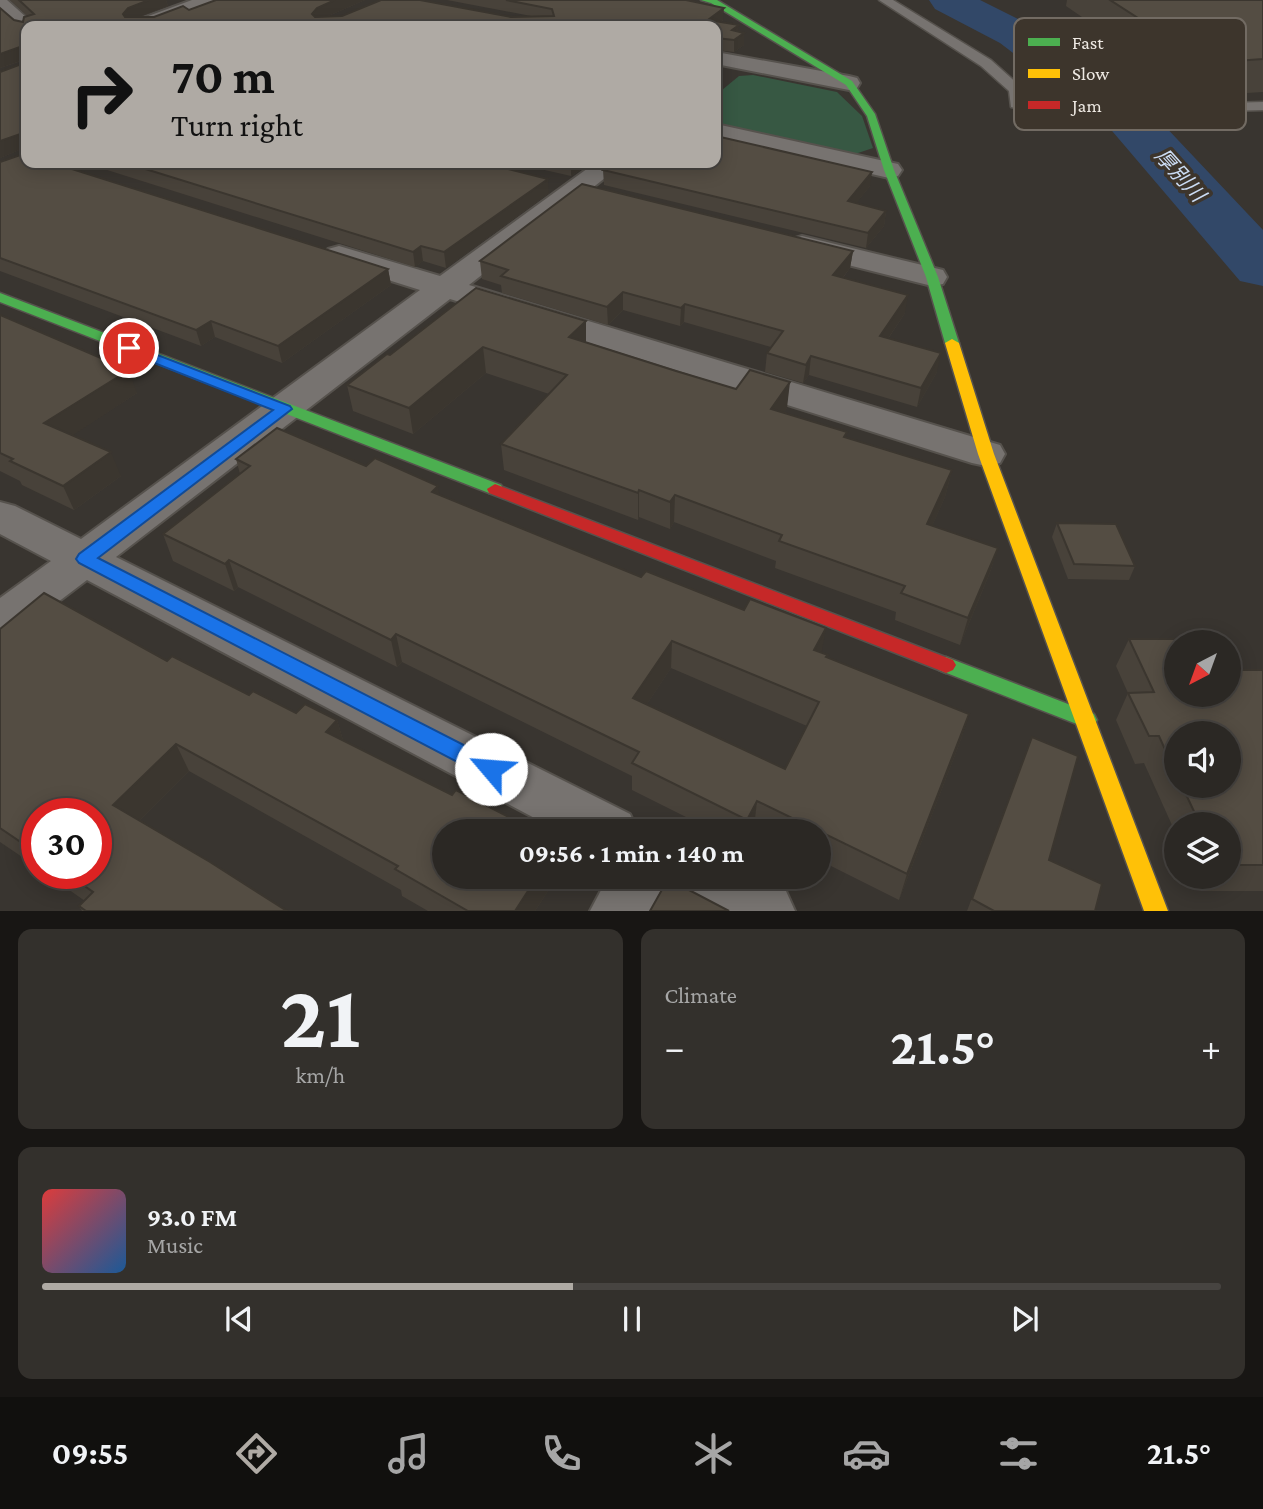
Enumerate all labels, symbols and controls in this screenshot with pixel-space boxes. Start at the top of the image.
legend [1014,18,1246,130]
text: Fast [1072,32,1104,53]
icon: right [56,49,147,140]
text: 70 m [171,49,275,104]
text: Slow [1072,63,1109,84]
text: Jam [1070,95,1102,116]
text: Turn right [171,107,303,143]
water label: 厚別川 [1150,144,1211,208]
pin [99,318,159,378]
icon: arrive [110,329,148,367]
north arrow [1164,630,1241,707]
map controls [1164,630,1241,889]
button: sound [1164,721,1241,798]
position arrow [454,732,528,806]
speed limit sign: 30 [21,798,112,889]
button: layers [1164,812,1241,889]
text: 09:56 · 1 min · 140 m [519,839,744,868]
text: 21 [280,965,360,1067]
text: Climate [665,982,737,1008]
text: 21.5° [890,1017,995,1075]
text: − [665,1026,685,1068]
text: + [1201,1026,1221,1068]
text: km/h [295,1062,345,1088]
text: 93.0 FM [147,1203,237,1232]
text: Music [147,1232,203,1258]
icon: previous [220,1300,258,1338]
icon: pause [613,1300,651,1338]
icon: next [1006,1300,1044,1338]
icon: directions [232,1429,281,1478]
icon: music [384,1429,433,1478]
icon: phone [537,1429,586,1478]
icon: climate [689,1429,738,1478]
icon: car [842,1429,891,1478]
icon: filters [994,1429,1043,1478]
text: 09:55 [52,1435,128,1471]
text: 21.5° [1147,1435,1211,1471]

